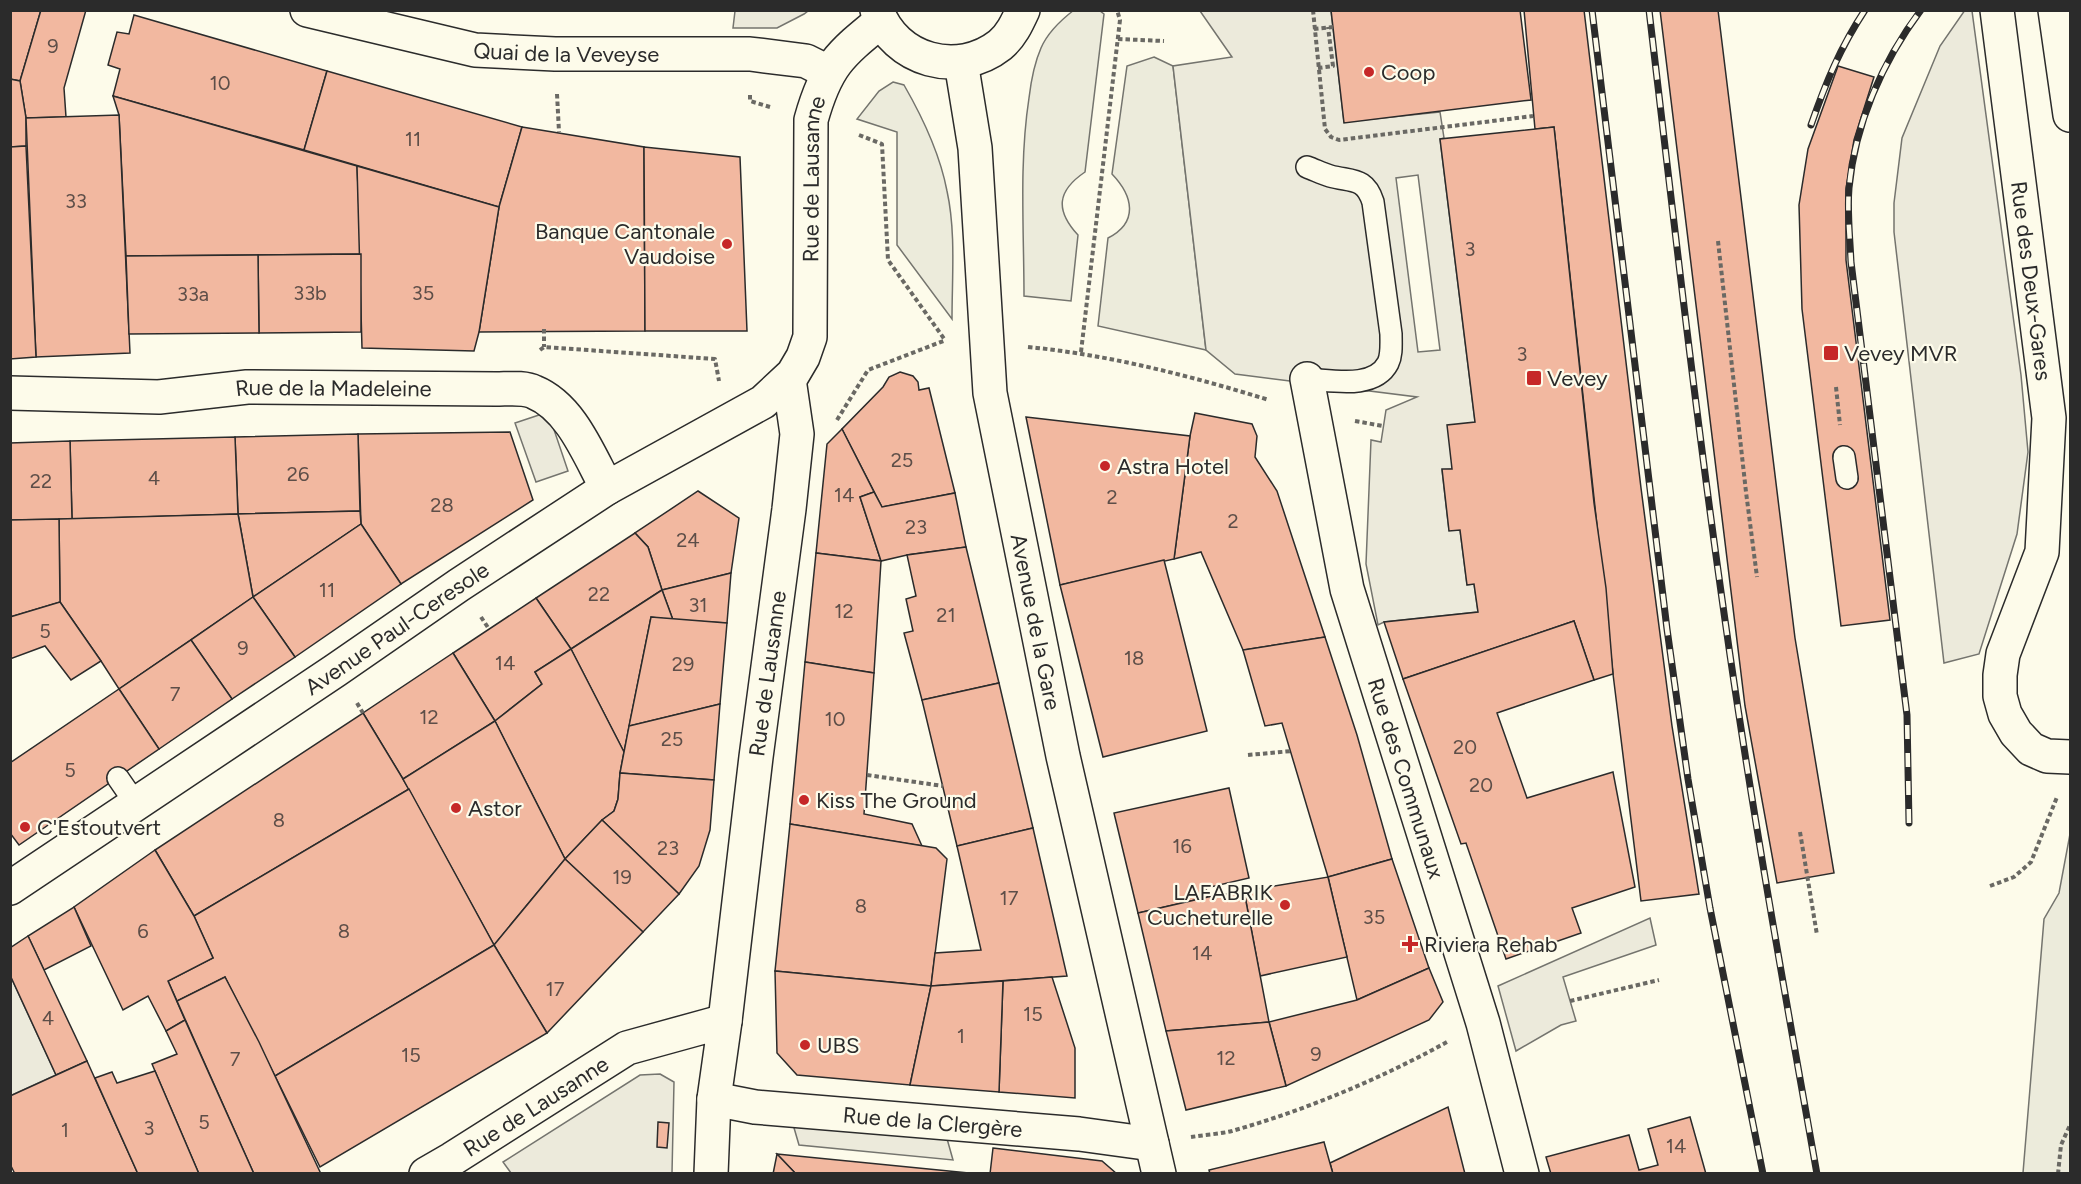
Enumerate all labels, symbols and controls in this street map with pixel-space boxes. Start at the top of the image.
house number: 9 [47,34,59,58]
street label: Quai de la Veveyse [473,36,659,68]
place label: Coop [1381,59,1435,86]
marker: Coop [1362,65,1376,79]
house number: 10 [209,71,231,95]
street label: Rue de Lausanne [797,92,831,262]
house number: 11 [405,127,421,151]
street label: Rue des Deux-Gares [2005,179,2058,382]
house number: 33 [65,189,87,213]
place label: Banque Cantonale Vaudoise [535,218,715,270]
marker: Banque Cantonale Vaudoise [720,237,734,251]
house number: 3 [1465,237,1475,261]
house number: 33b [293,281,327,305]
house number: 35 [412,281,434,305]
house number: 33a [177,282,209,306]
place label: Vevey MVR [1844,340,1958,367]
house number: 3 [1517,342,1527,366]
marker: Vevey MVR [1822,344,1840,362]
place label: Vevey [1547,365,1608,392]
marker: Vevey [1525,369,1543,387]
street label: Rue de la Madeleine [234,373,432,402]
house number: 25 [891,448,913,472]
place label: Astra Hotel [1117,453,1229,480]
marker: Astra Hotel [1098,459,1112,473]
house number: 26 [287,462,309,486]
house number: 4 [148,466,160,490]
house number: 22 [30,469,52,493]
house number: 14 [834,483,854,507]
house number: 2 [1106,485,1118,509]
house number: 28 [430,493,454,517]
house number: 2 [1227,509,1239,533]
house number: 23 [905,515,927,539]
house number: 24 [676,528,700,552]
street label: Avenue de la Gare [1005,531,1067,712]
street label: Avenue Paul-Ceresole [300,556,494,701]
house number: 11 [319,578,335,602]
house number: 22 [588,582,610,606]
street label: Rue de Lausanne [743,589,791,758]
house number: 31 [688,593,708,617]
house number: 12 [834,599,854,623]
house number: 21 [936,603,956,627]
house number: 5 [39,619,51,643]
house number: 9 [237,636,249,660]
house number: 18 [1124,646,1144,670]
house number: 14 [495,651,515,675]
house number: 29 [672,652,694,676]
street label: Rue des Communaux [1362,675,1451,882]
house number: 7 [170,682,181,706]
house number: 12 [419,705,439,729]
house number: 10 [824,707,846,731]
house number: 25 [661,727,683,751]
house number: 20 [1453,735,1477,759]
house number: 5 [64,758,76,782]
house number: 20 [1469,773,1493,797]
place label: Kiss The Ground [816,787,977,814]
marker: Kiss The Ground [797,793,811,807]
place label: Astor [468,795,522,822]
marker: Astor [449,801,463,815]
house number: 8 [273,808,285,832]
place label: C'Estoutvert [37,814,161,841]
marker: C'Estoutvert [18,820,32,834]
house number: 16 [1172,834,1192,858]
house number: 23 [657,836,679,860]
house number: 19 [612,865,632,889]
place label: LAFABRIK Cucheturelle [1147,879,1274,931]
house number: 17 [1000,886,1019,910]
house number: 8 [855,894,867,918]
marker: LAFABRIK Cucheturelle [1278,898,1292,912]
house number: 35 [1363,905,1385,929]
house number: 6 [137,919,149,943]
house number: 8 [338,919,350,943]
place label: Riviera Rehab [1424,931,1558,958]
marker: Riviera Rehab [1401,935,1419,953]
house number: 14 [1192,941,1212,965]
house number: 17 [546,977,565,1001]
house number: 15 [1023,1002,1043,1026]
house number: 4 [42,1006,54,1030]
house number: 1 [957,1024,965,1048]
place label: UBS [817,1032,860,1059]
marker: UBS [798,1038,812,1052]
house number: 9 [1310,1042,1322,1066]
house number: 15 [401,1043,421,1067]
house number: 12 [1216,1046,1236,1070]
house number: 7 [230,1047,241,1071]
street label: Rue de Lausanne [458,1050,613,1162]
street label: Rue de la Clergère [842,1101,1023,1143]
house number: 5 [198,1110,210,1134]
house number: 3 [144,1116,154,1140]
house number: 1 [61,1118,69,1142]
house number: 14 [1666,1134,1686,1158]

